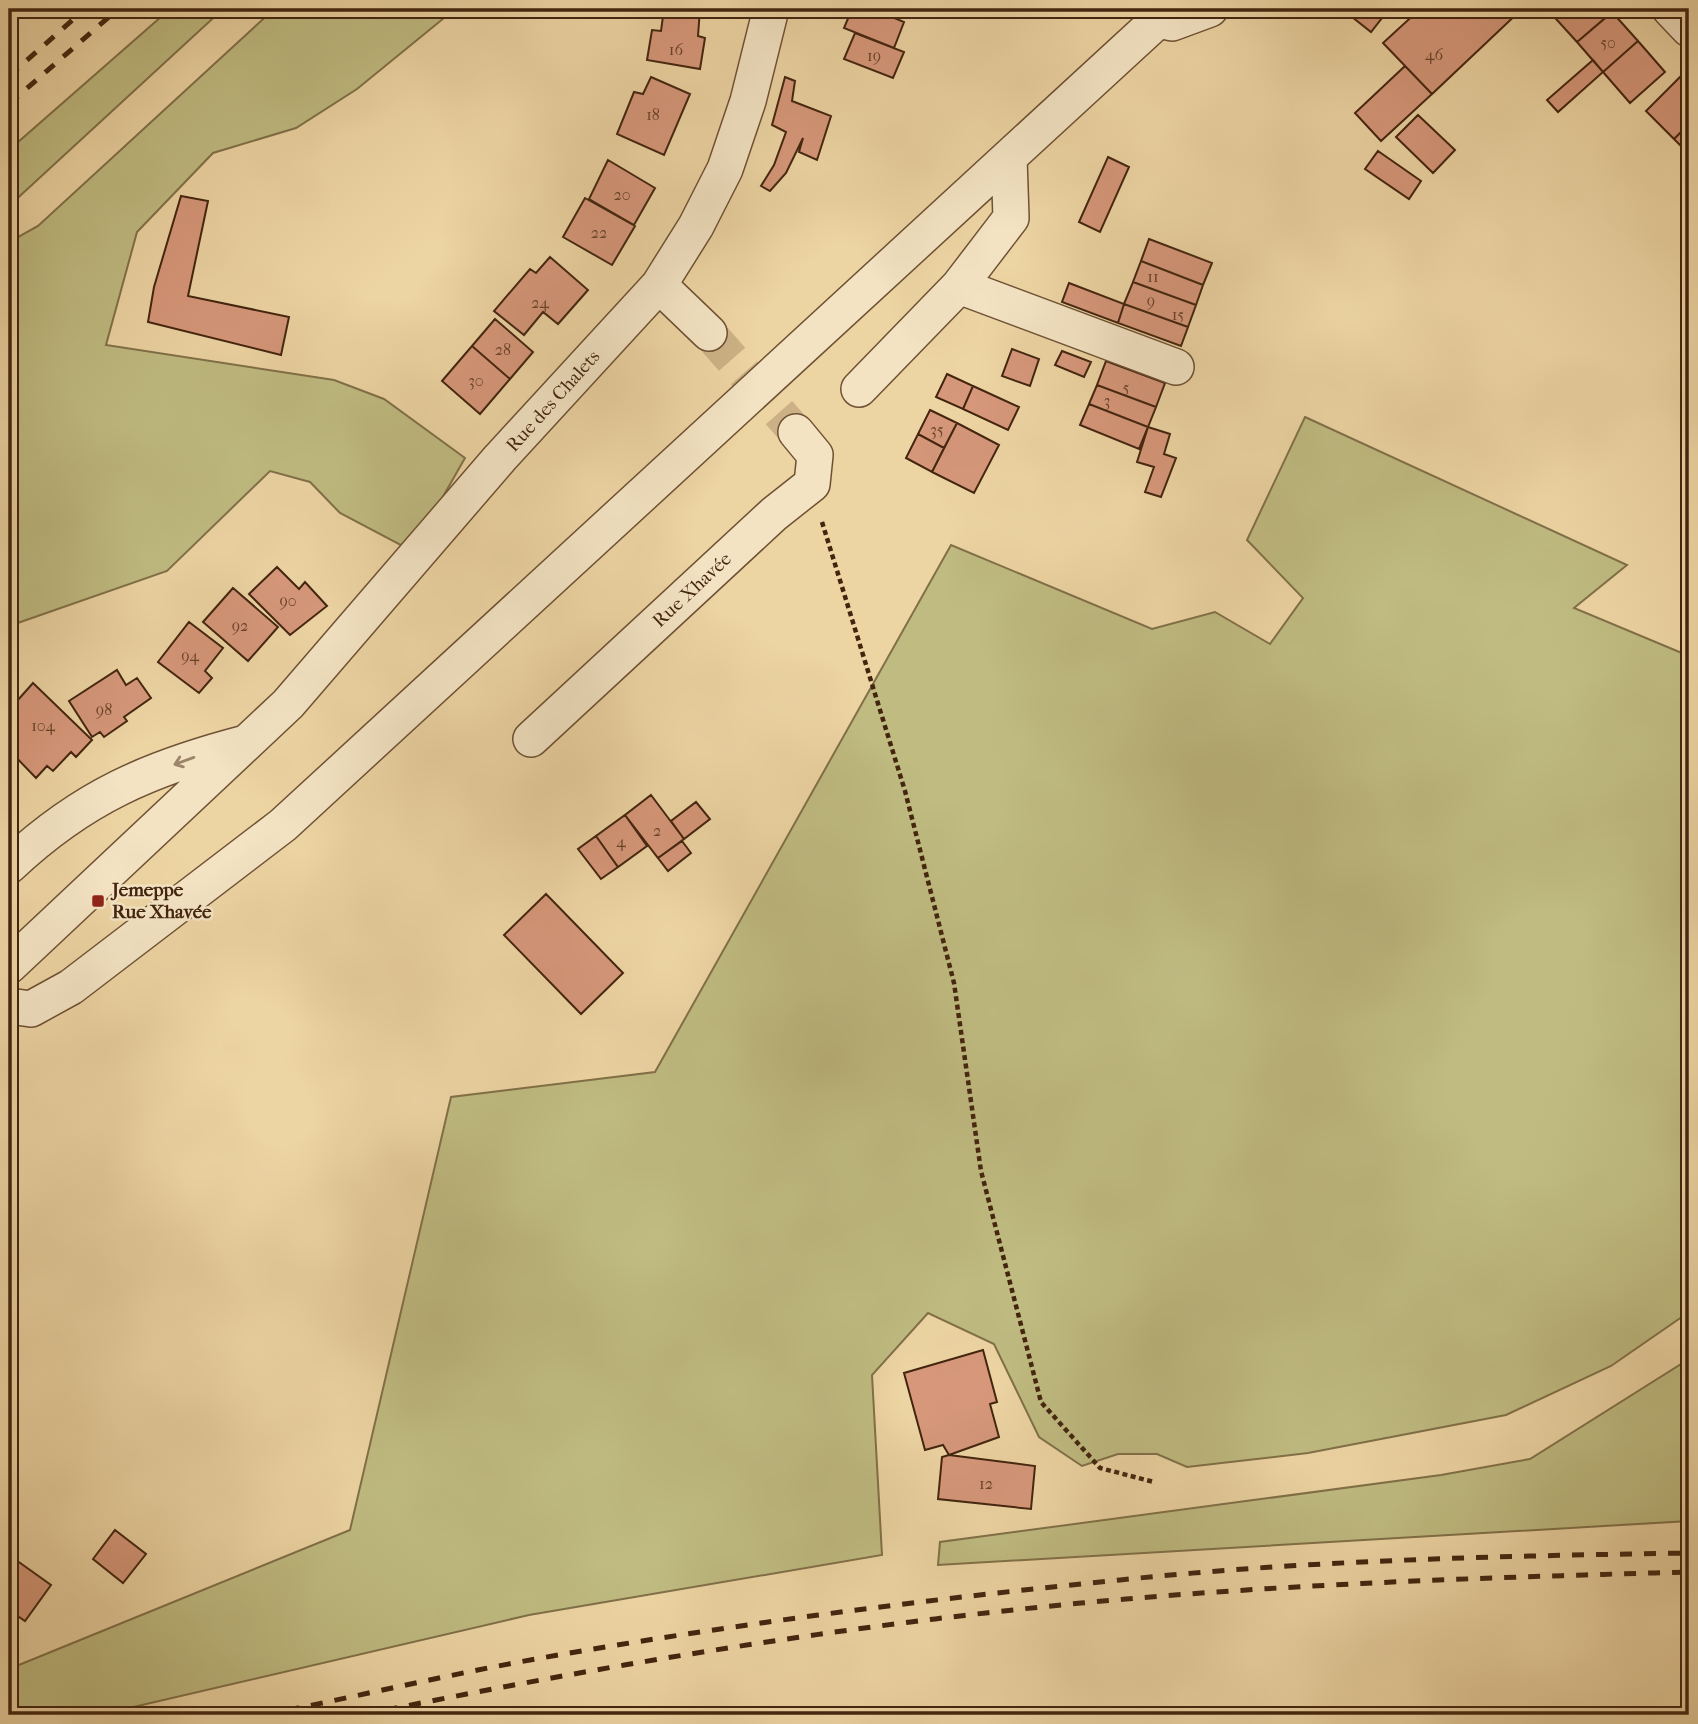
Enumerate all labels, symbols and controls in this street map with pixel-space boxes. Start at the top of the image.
house number: 50 [1600,33,1616,52]
house number: 16 [669,40,683,59]
house number: 46 [1425,45,1443,64]
house number: 19 [867,46,881,65]
house number: 18 [646,105,660,124]
house number: 20 [613,185,631,204]
house number: 22 [591,223,607,242]
house number: 11 [1147,267,1159,286]
house number: 9 [1147,291,1155,310]
house number: 24 [531,293,549,312]
house number: 15 [1172,305,1184,324]
house number: 28 [495,340,511,359]
street label: Rue des Chalets [502,346,604,456]
house number: 30 [468,371,484,390]
house number: 5 [1123,378,1130,397]
house number: 3 [1104,391,1110,410]
house number: 35 [930,420,944,439]
street label: Rue Xhavée [648,548,736,632]
house number: 90 [279,591,297,610]
house number: 92 [232,616,248,635]
house number: 94 [181,646,199,665]
house number: 98 [96,700,112,719]
house number: 104 [31,716,55,735]
one-way arrow [173,755,195,768]
house number: 2 [653,821,661,840]
house number: 4 [616,832,626,851]
place label: Jemeppe Rue Xhavée [110,879,212,923]
marker: Jemeppe Rue Xhavée [90,893,106,909]
house number: 12 [979,1474,993,1493]

